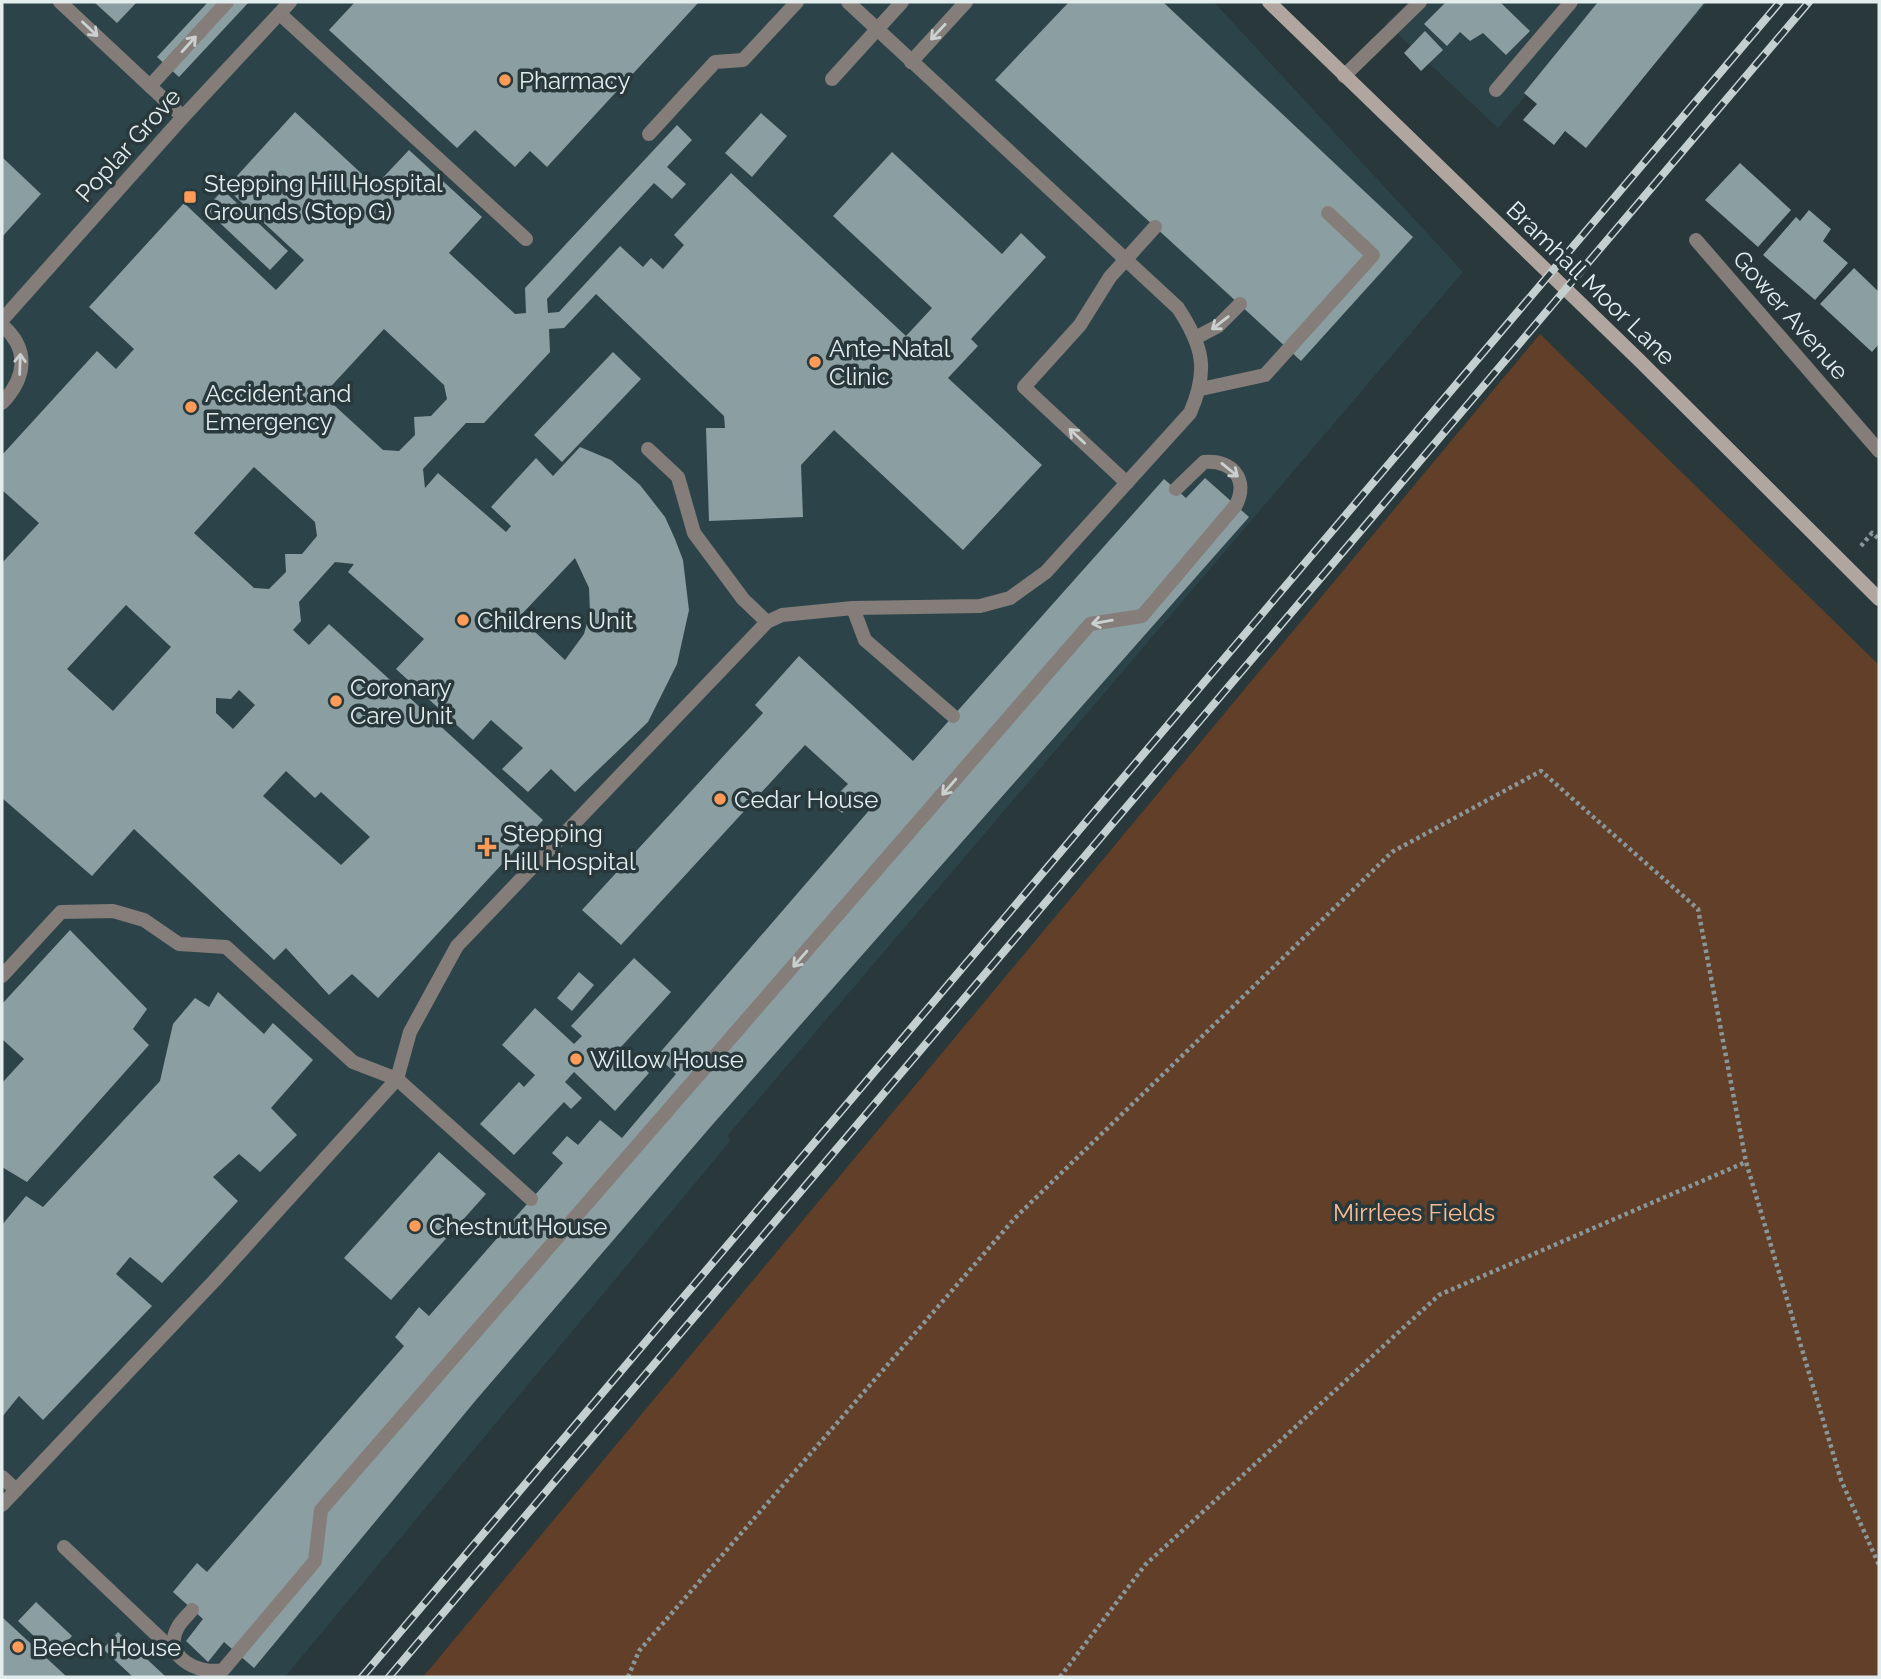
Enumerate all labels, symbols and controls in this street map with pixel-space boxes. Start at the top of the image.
one-way arrow [81,21,98,38]
one-way arrow [930,23,947,40]
one-way arrow [181,35,197,53]
place label: Pharmacy [519,66,631,95]
marker: Pharmacy [497,72,513,88]
street label: Poplar Grove [69,82,187,208]
place label: Stepping Hill Hospital Grounds (Stop G) [204,169,443,226]
marker: Stepping Hill Hospital Grounds (Stop G) [182,189,198,205]
street label: Bramhall Moor Lane [1501,195,1681,371]
street label: Gower Avenue [1727,244,1855,386]
one-way arrow [1211,315,1229,330]
place label: Ante-Natal Clinic [829,334,951,391]
one-way arrow [14,353,27,376]
marker: Ante-Natal Clinic [807,354,823,370]
place label: Accident and Emergency [205,379,351,436]
marker: Accident and Emergency [183,399,199,415]
one-way arrow [1069,428,1086,445]
one-way arrow [1221,461,1239,477]
place label: Childrens Unit [477,606,633,635]
marker: Childrens Unit [455,612,471,628]
one-way arrow [1091,616,1114,630]
place label: Coronary Care Unit [350,673,453,730]
marker: Coronary Care Unit [328,693,344,709]
one-way arrow [941,778,957,796]
place label: Cedar House [734,785,878,814]
marker: Cedar House [712,791,728,807]
place label: Stepping Hill Hospital [503,819,636,876]
marker: Stepping Hill Hospital [477,837,497,857]
one-way arrow [792,949,808,967]
place label: Willow House [590,1045,744,1074]
marker: Willow House [568,1051,584,1067]
park label: Mirrlees Fields [1333,1198,1495,1227]
place label: Chestnut House [429,1212,607,1241]
marker: Chestnut House [407,1218,423,1234]
place label: Beech House [32,1633,181,1662]
marker: Beech House [10,1639,26,1655]

